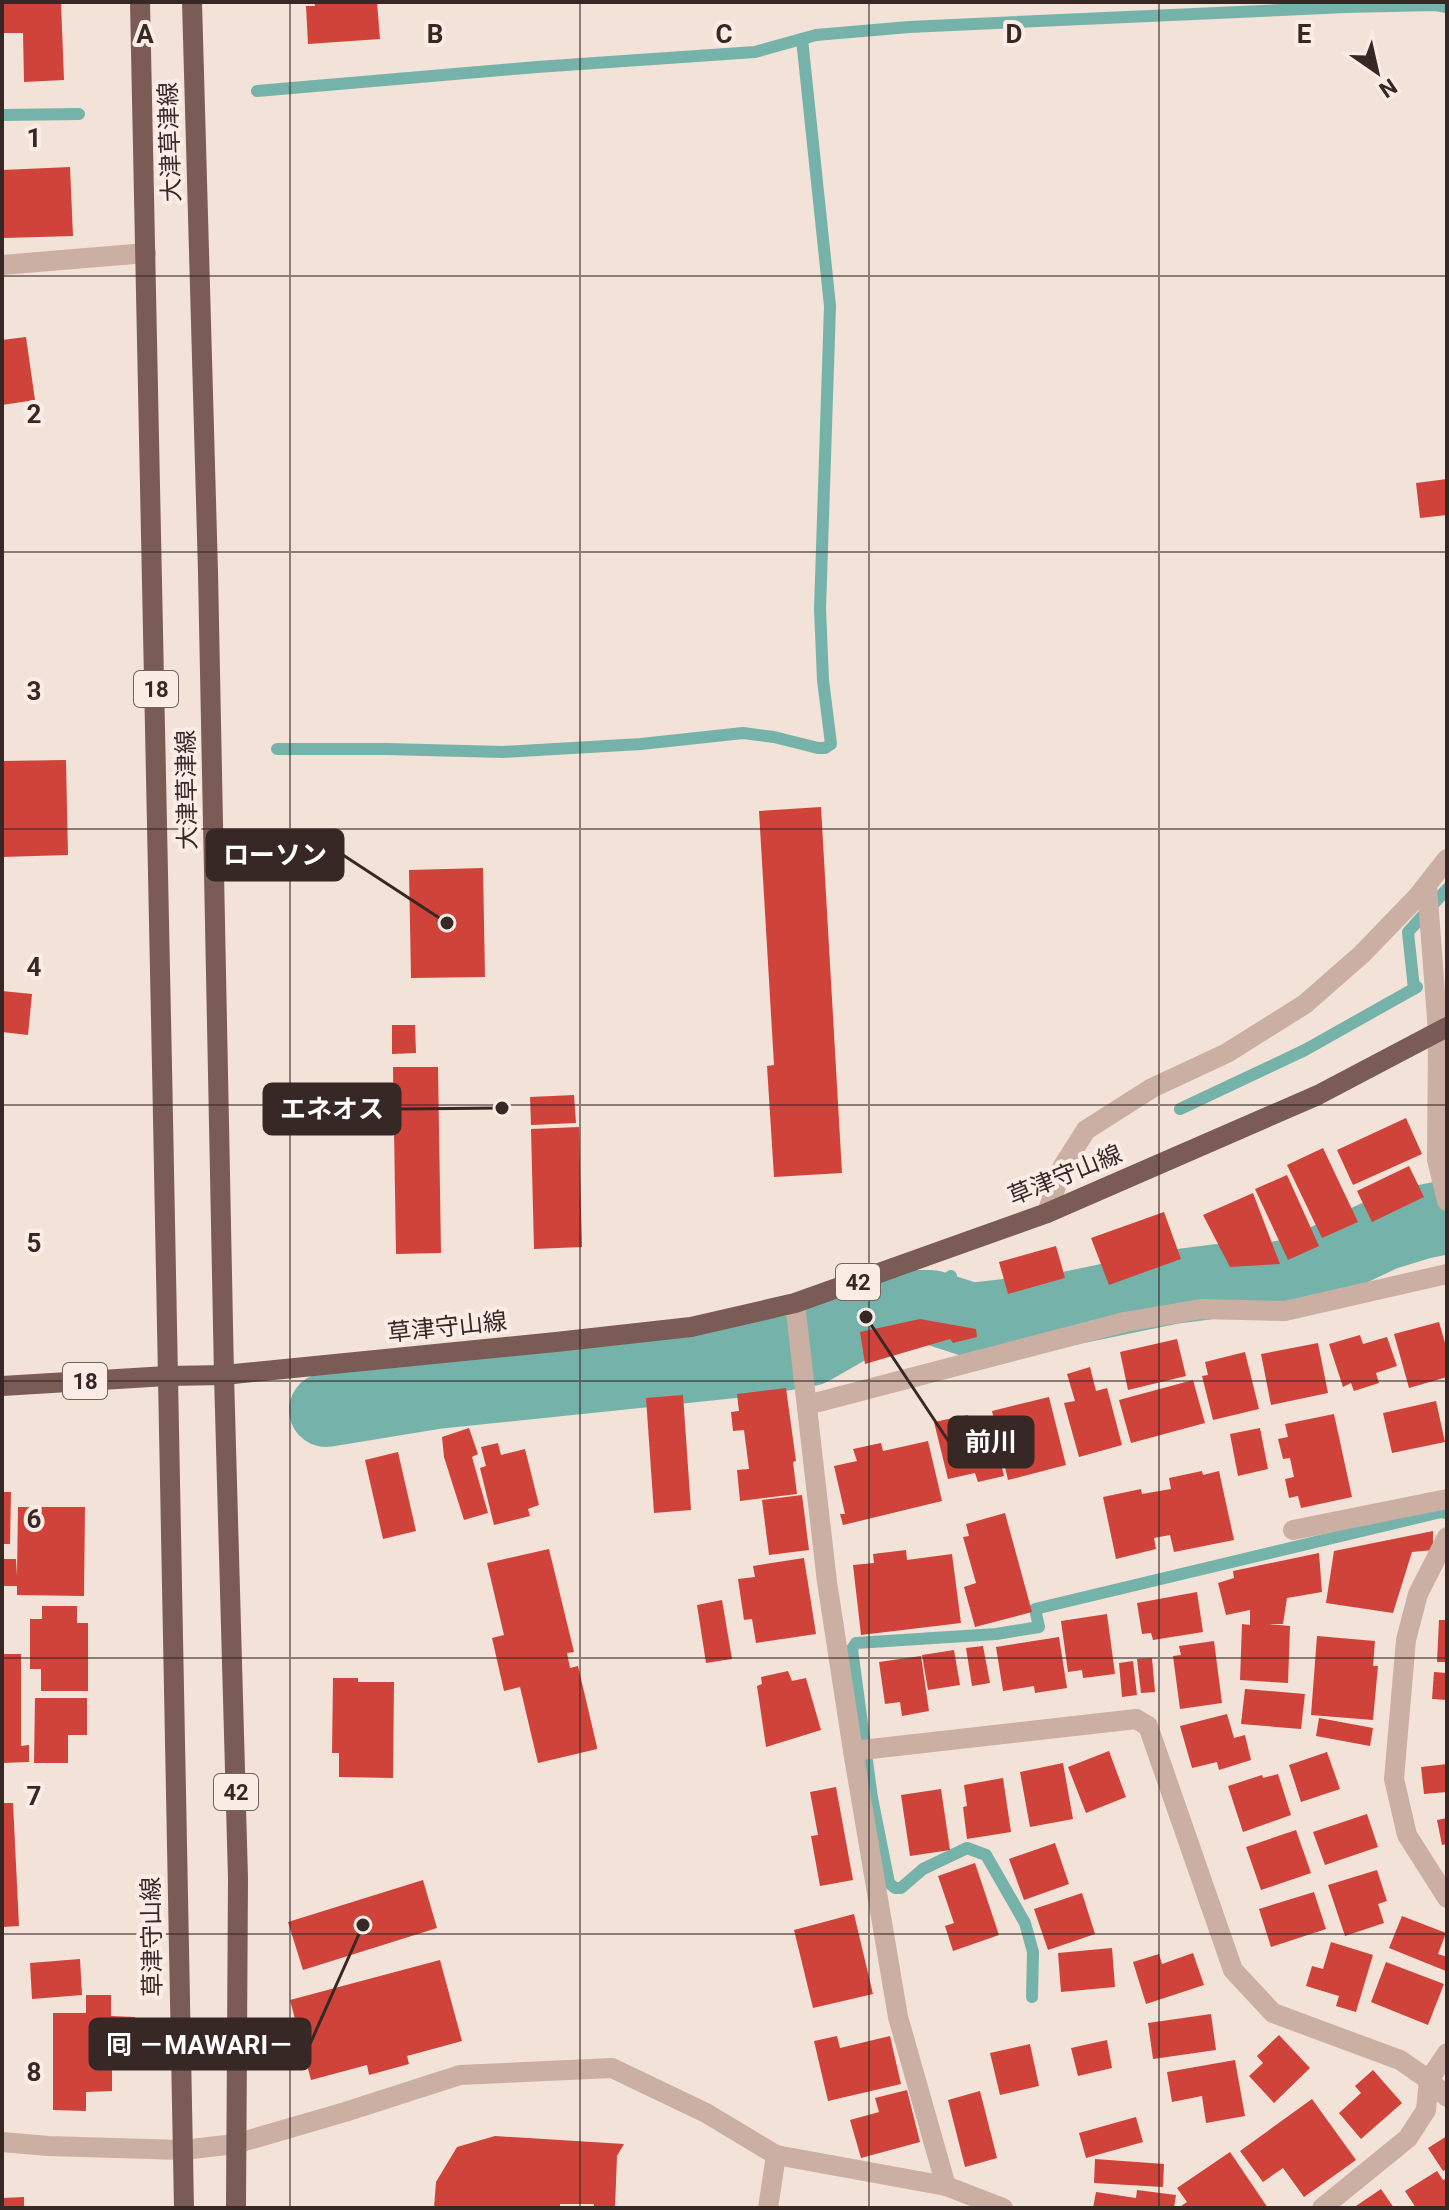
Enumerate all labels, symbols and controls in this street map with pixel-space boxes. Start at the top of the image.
text: A [136,19,154,49]
text: B [427,19,443,49]
text: C [715,19,733,49]
text: D [1006,19,1022,49]
text: E [1297,19,1312,49]
north arrow [1337,32,1417,112]
text: N [1374,73,1401,103]
street label: 大津草津線 [154,82,186,202]
text: 1 [27,123,41,153]
text: 2 [27,399,41,429]
road number: 18 [134,671,178,707]
text: 3 [27,676,41,706]
street label: 大津草津線 [172,730,202,850]
callout: ローソン [207,830,343,880]
text: ローソン [223,840,327,870]
text: 4 [27,952,42,982]
callout: エネオス [264,1084,400,1134]
text: エネオス [280,1094,384,1124]
street label: 草津守山線 [1004,1140,1126,1210]
text: 5 [27,1228,41,1258]
road number: 42 [836,1264,880,1300]
street label: 草津守山線 [386,1307,508,1347]
road number: 18 [63,1363,107,1399]
callout: 前川 [949,1417,1033,1467]
text: 前川 [965,1427,1017,1457]
text: 6 [27,1504,42,1534]
road number: 42 [214,1774,258,1810]
text: 7 [27,1781,41,1811]
street label: 草津守山線 [137,1877,167,1997]
callout: 囘 －MAWARI－ [90,2019,310,2069]
text: 囘 －MAWARI－ [106,2030,294,2060]
text: 8 [27,2057,41,2087]

